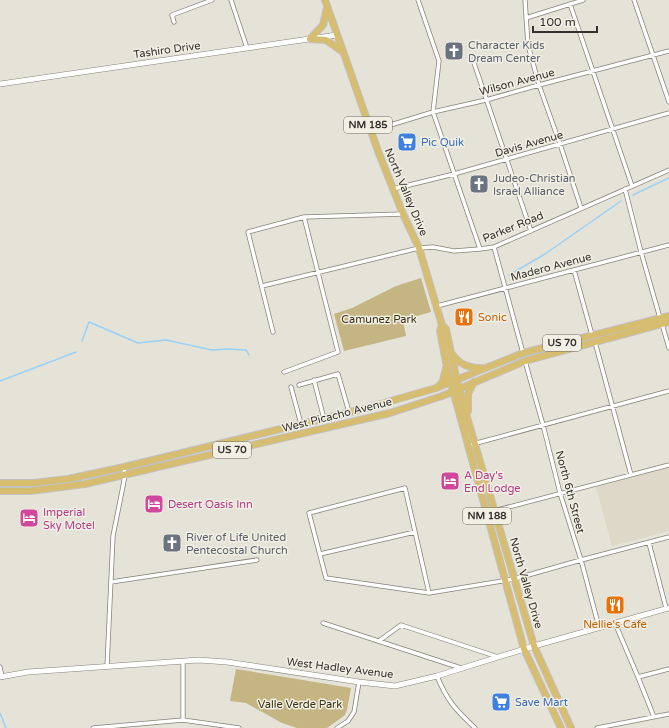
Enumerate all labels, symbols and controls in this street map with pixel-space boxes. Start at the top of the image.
scale bar [533,8,597,34]
text: 100 m [539,15,576,29]
street label: Tashiro Drive [133,39,201,61]
place label: Character Kids Dream Center [468,39,545,65]
church icon: Character Kids Dream Center [443,40,465,62]
street label: Wilson Avenue [478,66,556,98]
road number: NM 185 [344,117,392,133]
street label: Davis Avenue [493,128,565,160]
supermarket icon: Pic Quik [396,131,418,153]
place label: Pic Quik [421,136,464,149]
street label: North Valley Drive [382,146,430,238]
place label: Judeo-Christian Israel Alliance [493,172,576,198]
church icon: Judeo-Christian Israel Alliance [468,173,490,195]
street label: Parker Road [481,209,545,245]
street label: Madero Avenue [509,250,593,284]
restaurant icon: Sonic [453,306,475,328]
place label: Sonic [478,311,507,324]
park label: Camunez Park [341,313,417,326]
road number: US 70 [543,335,581,351]
street label: West Picacho Avenue [281,395,393,435]
road number: US 70 [213,442,251,458]
street label: North 6th Street [553,449,587,535]
place label: A Day's End Lodge [464,469,521,495]
hotel icon: A Day's End Lodge [439,470,461,492]
hotel icon: Desert Oasis Inn [143,493,165,515]
place label: Desert Oasis Inn [168,498,253,511]
place label: Imperial Sky Motel [43,506,95,532]
hotel icon: Imperial Sky Motel [18,507,40,529]
road number: NM 188 [463,508,511,524]
place label: River of Life United Pentecostal Church [186,531,288,557]
church icon: River of Life United Pentecostal Church [161,532,183,554]
street label: North Valley Drive [507,536,545,630]
restaurant icon: Nellie's Cafe [604,594,626,616]
place label: Nellie's Cafe [583,618,647,631]
street label: West Hadley Avenue [286,655,394,681]
supermarket icon: Save Mart [490,691,512,713]
place label: Save Mart [515,696,568,709]
park label: Valle Verde Park [258,698,342,711]

